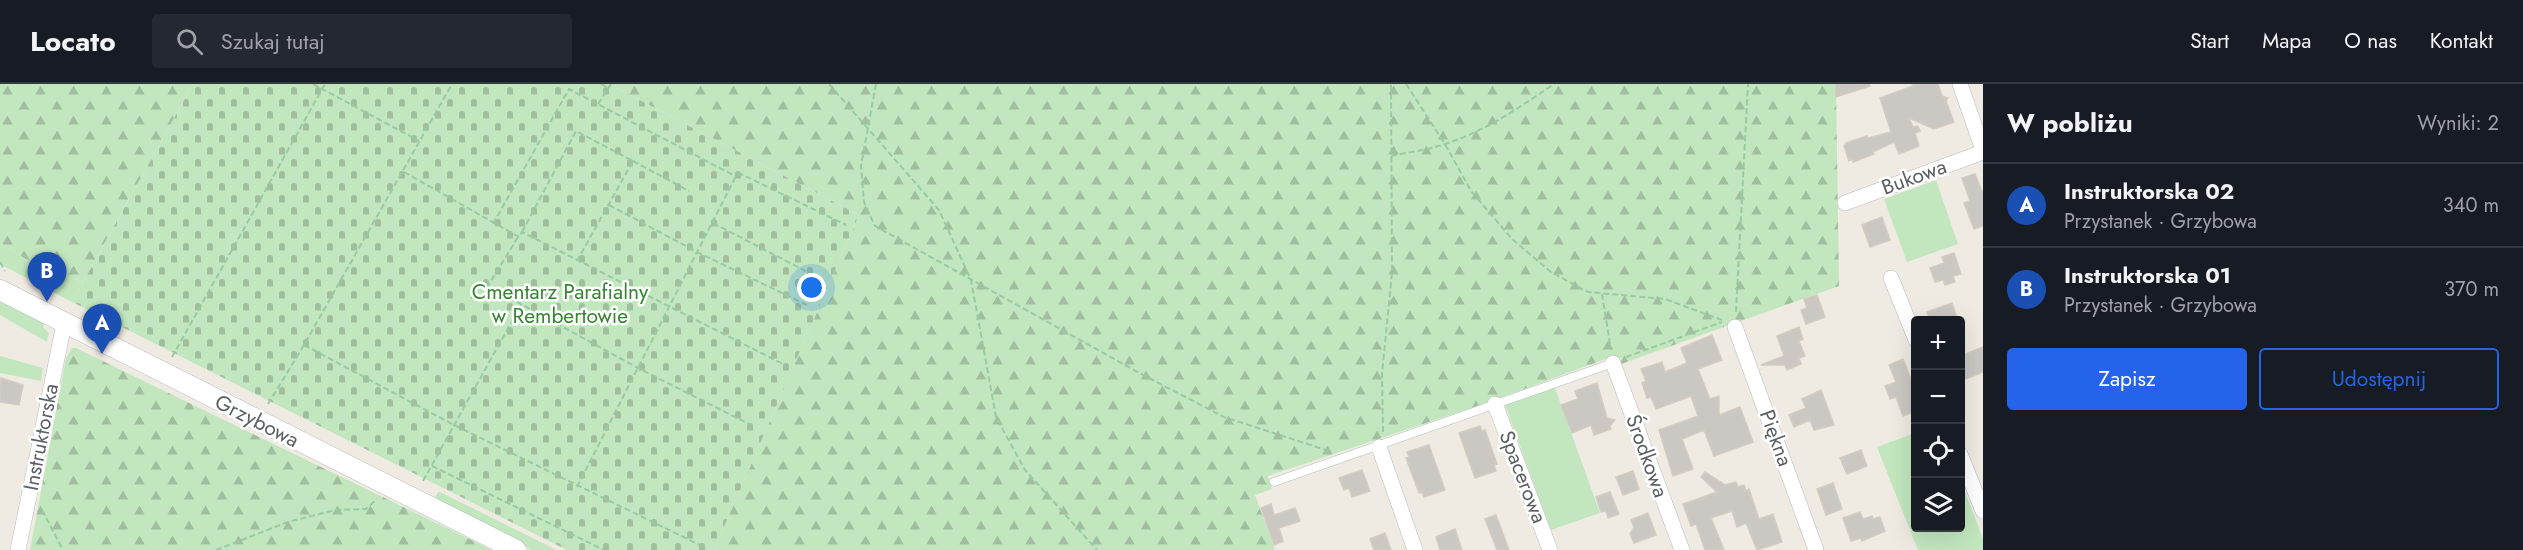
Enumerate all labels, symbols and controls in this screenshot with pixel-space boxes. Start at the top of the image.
search box [152,14,572,68]
text: Locato [30,21,116,62]
icon: search [173,25,206,58]
text: Szukaj tutaj [221,25,325,57]
text: Start [2190,26,2229,56]
text: Mapa [2262,26,2311,56]
text: O nas [2344,26,2397,56]
text: Kontakt [2430,26,2493,56]
text: W pobliżu [2007,104,2133,142]
text: Wyniki: 2 [2417,109,2499,138]
street label: Bukowa [1877,151,1951,203]
text: Instruktorska 02 [2064,175,2234,207]
text: A [2019,191,2034,220]
text: 340 m [2443,191,2499,220]
text: Przystanek · Grzybowa [2064,207,2257,236]
pin: B [28,252,66,302]
text: Instruktorska 01 [2064,259,2231,291]
your location [797,273,826,302]
text: B [2020,275,2033,304]
text: 370 m [2444,275,2499,304]
park label: Cmentarz Parafialny w Rembertowie [472,277,649,331]
text: Przystanek · Grzybowa [2064,291,2257,320]
pin: A [82,304,122,354]
map controls [1911,316,1965,532]
button: + [1911,316,1965,370]
button: Zapisz [2007,348,2247,410]
button: Udostępnij [2259,348,2499,410]
button: − [1911,370,1965,424]
street label: Instruktorska [16,381,66,493]
street label: Grzybowa [210,387,304,455]
street label: Piękna [1752,406,1800,470]
street label: Środkowa [1618,410,1676,502]
button: locate [1911,424,1965,478]
street label: Spacerowa [1492,426,1554,528]
button: layers [1911,478,1965,532]

